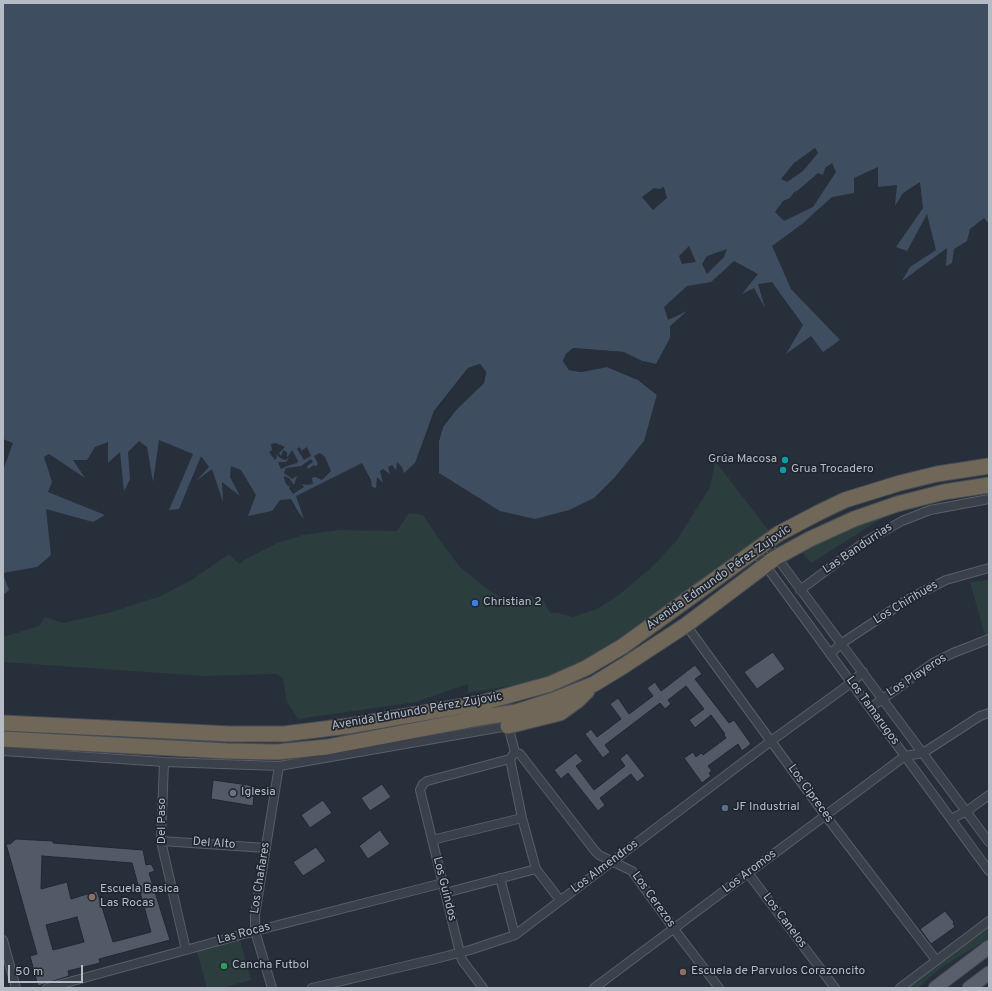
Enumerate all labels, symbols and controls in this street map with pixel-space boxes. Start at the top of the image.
place label: Grúa Macosa [708,453,777,467]
marker: Grúa Macosa [780,455,790,465]
place label: Grua Trocadero [791,463,874,477]
marker: Grua Trocadero [778,465,788,475]
street label: Las Bandurrias [821,520,895,578]
street label: Avenida Edmundo Pérez Zujovic [644,522,794,634]
street label: Los Chirihues [871,578,941,628]
place label: Christian 2 [483,596,542,610]
marker: Christian 2 [470,598,480,608]
street label: Los Playeros [884,651,950,701]
street label: Los Tamarugos [842,674,902,748]
street label: Avenida Edmundo Pérez Zujovic [331,690,503,734]
street label: Los Cipreces [784,762,836,826]
place label: Iglesia [241,786,276,800]
marker: Iglesia [228,788,238,798]
street label: Del Paso [156,798,170,844]
place label: JF Industrial [733,801,800,815]
marker: JF Industrial [720,803,730,813]
street label: Del Alto [192,835,236,853]
street label: Los Almendros [569,837,641,897]
street label: Los Chañares [248,841,274,915]
street label: Los Aromos [720,847,780,897]
street label: Los Guindos [429,855,459,923]
street label: Los Cerezos [628,869,678,931]
place label: Escuela Basica Las Rocas [100,883,179,911]
street label: Los Canelos [759,891,809,951]
marker: Escuela Basica Las Rocas [87,892,97,902]
street label: Las Rocas [216,920,272,948]
scale bar [10,957,85,983]
place label: Cancha Futbol [232,959,309,973]
marker: Cancha Futbol [219,961,229,971]
text: 50 m [15,964,43,980]
place label: Escuela de Parvulos Corazoncito [691,965,865,979]
marker: Escuela de Parvulos Corazoncito [678,967,688,977]

